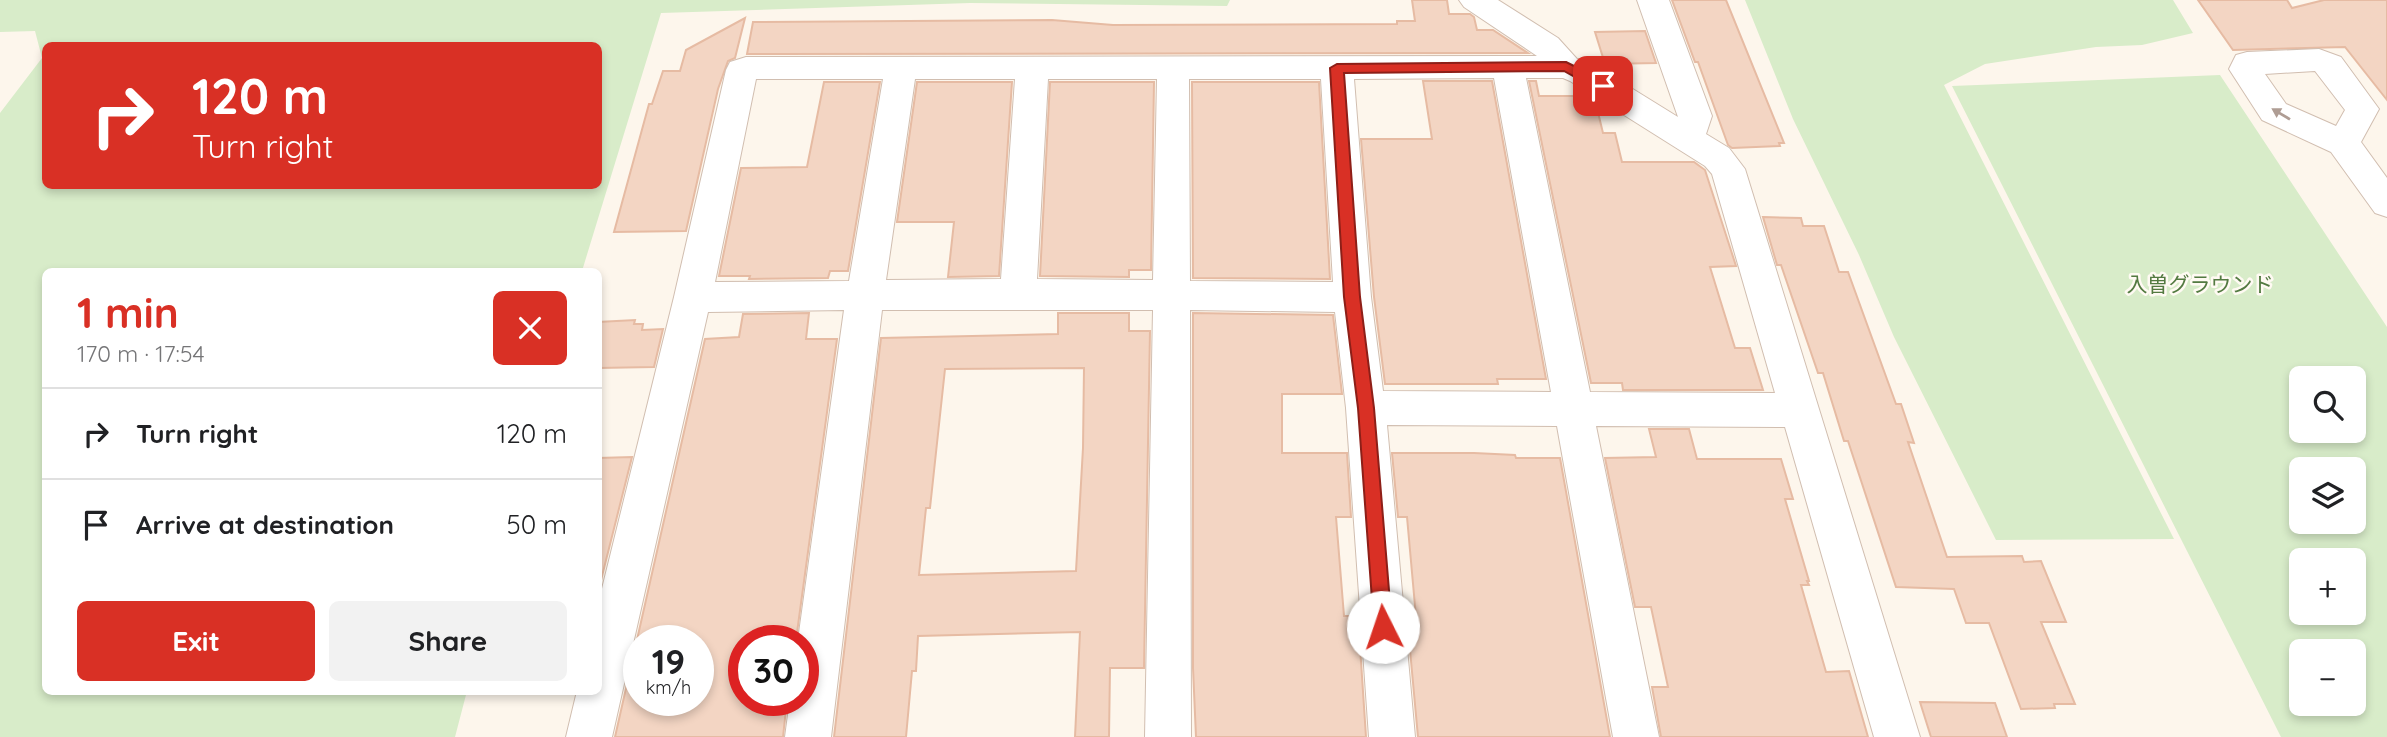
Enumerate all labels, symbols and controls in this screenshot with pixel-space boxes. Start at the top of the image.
pin [1573,56,1633,116]
text: 120 m [192,65,328,126]
icon: arrive [1584,67,1622,105]
icon: right [77,70,168,161]
one-way arrow [2272,108,2291,120]
text: Turn right [192,126,333,166]
park label: 入曽グラウンド [2127,271,2274,297]
text: 1 min [77,286,179,339]
button: close [493,291,567,365]
text: 170 m · 17:54 [77,339,205,368]
map controls [2289,366,2366,716]
button: search [2289,366,2366,443]
icon: right [77,415,115,453]
text: Turn right [136,417,258,450]
text: 120 m [497,417,567,450]
button: layers [2289,457,2366,534]
icon: arrive [77,506,115,544]
text: Arrive at destination [136,508,394,541]
text: 50 m [507,508,567,541]
button: + [2289,548,2366,625]
position arrow [1346,590,1420,664]
button: Exit [77,601,315,681]
button: Share [329,601,567,681]
speed limit sign: 30 [728,625,819,716]
text: 19 [652,639,685,683]
button: − [2289,639,2366,716]
text: km/h [646,676,691,699]

